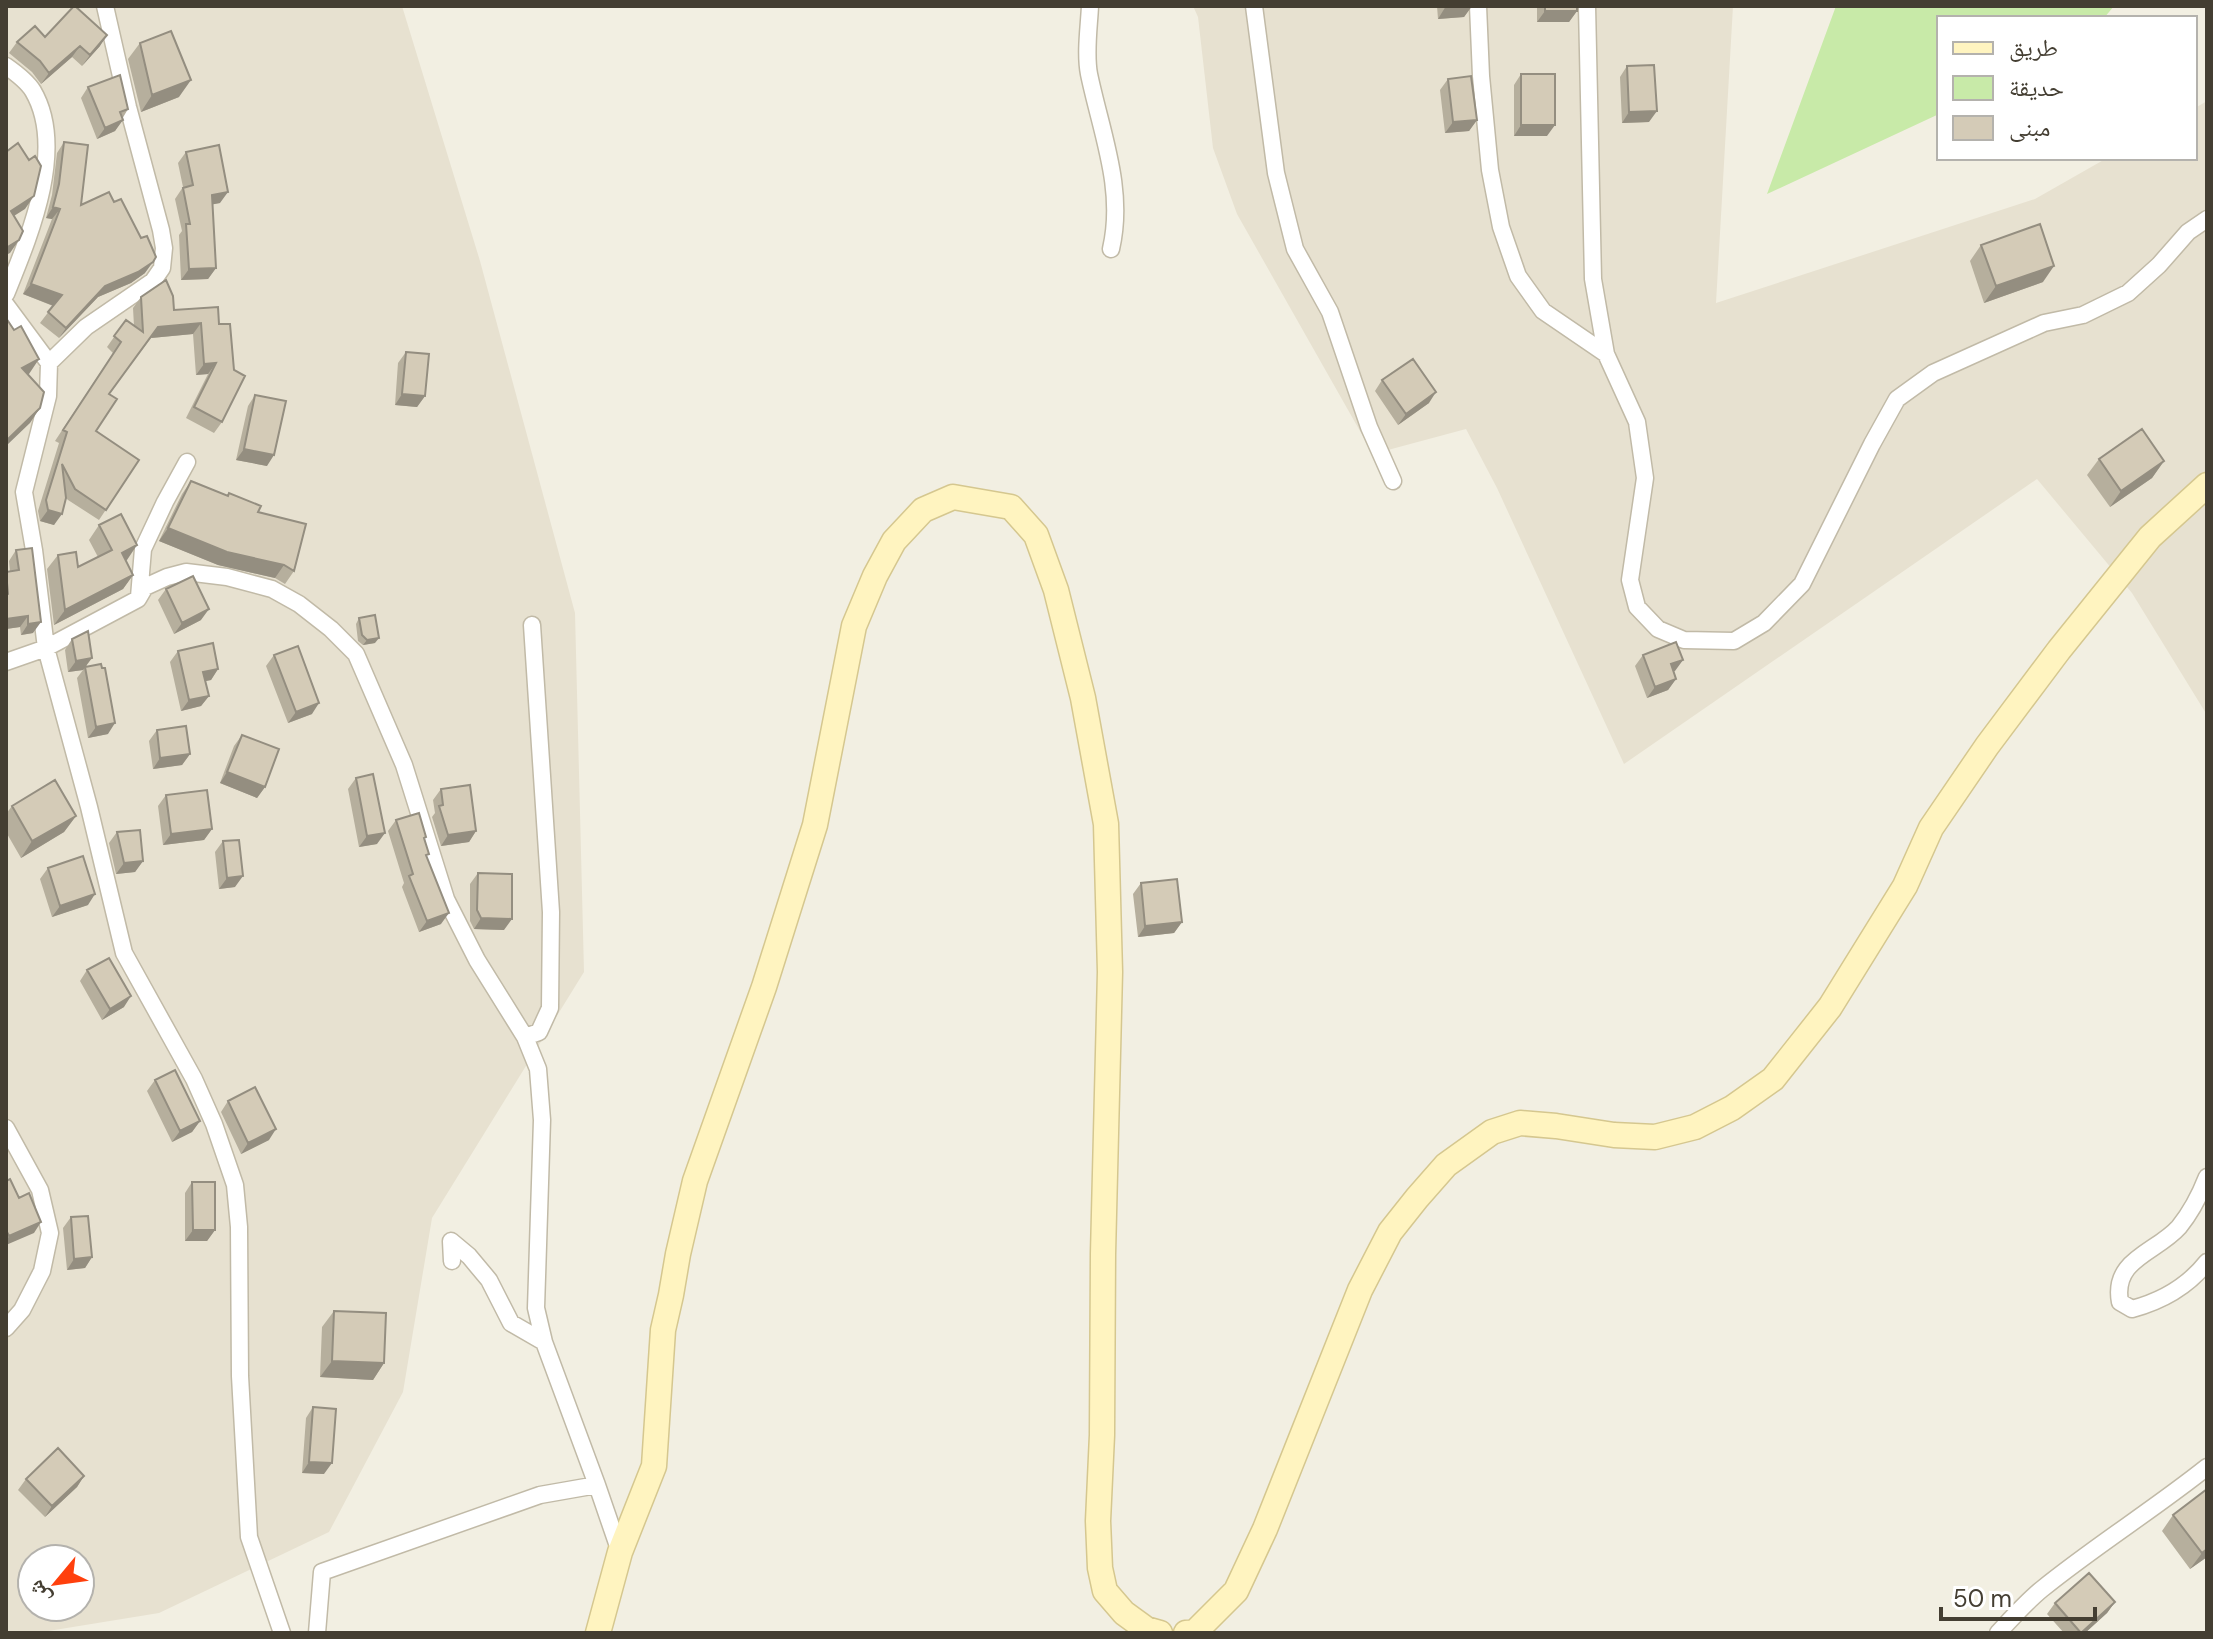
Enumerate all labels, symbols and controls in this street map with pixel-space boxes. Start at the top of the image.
legend [1937,16,2197,160]
text: طريق [2009,32,2058,63]
text: حديقة [2009,72,2064,103]
text: مبنى [2009,112,2050,143]
north arrow [16,1543,96,1623]
scale bar [1941,1571,2095,1621]
text: ش [21,1575,57,1610]
text: 50 m [1953,1583,2012,1614]

